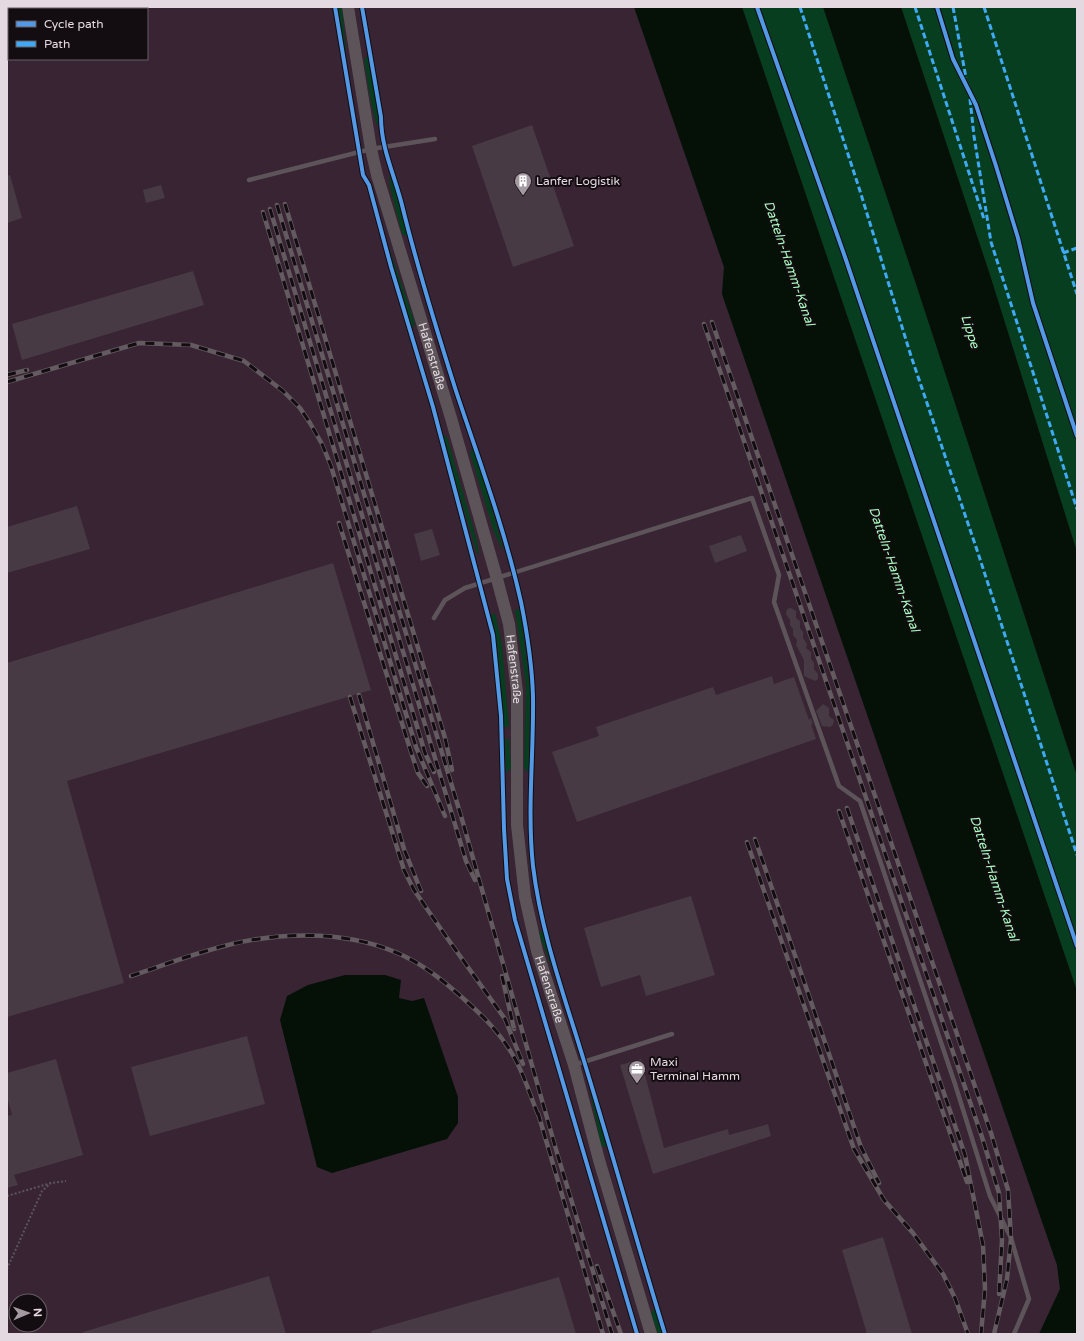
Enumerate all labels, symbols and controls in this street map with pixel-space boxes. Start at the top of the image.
legend [8,8,148,60]
text: Cycle path [44,17,103,31]
text: Path [44,37,70,51]
building icon: Lanfer Logistik [513,171,533,196]
place label: Lanfer Logistik [536,174,621,188]
water label: Datteln-Hamm-Kanal [760,199,819,330]
water label: Lippe [957,312,983,351]
street label: Hafenstraße [415,321,449,392]
water label: Datteln-Hamm-Kanal [865,505,924,636]
street label: Hafenstraße [503,634,524,704]
water label: Datteln-Hamm-Kanal [966,813,1022,945]
street label: Hafenstraße [532,954,567,1025]
place label: Maxi Terminal Hamm [650,1055,740,1083]
office icon: Maxi Terminal Hamm [627,1059,647,1084]
north arrow [8,1293,48,1333]
text: N [31,1308,44,1317]

